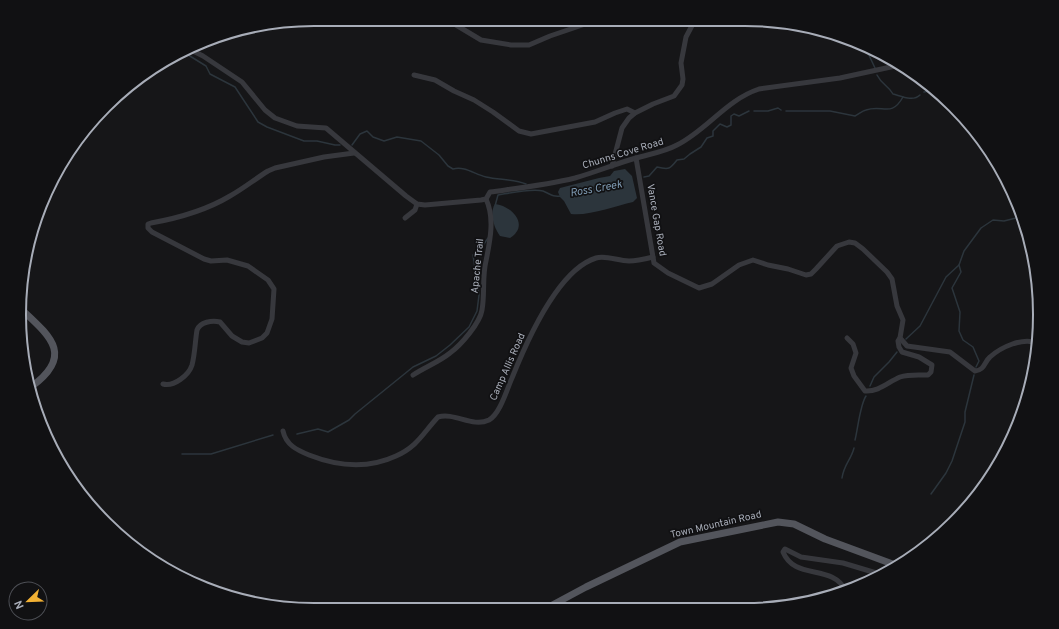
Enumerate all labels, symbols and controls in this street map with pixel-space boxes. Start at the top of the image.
street label: Chunns Cove Road [581,135,665,173]
water label: Ross Creek [569,177,624,200]
street label: Vance Gap Road [643,183,669,257]
street label: Apache Trail [469,238,487,294]
street label: Camp Allis Road [487,331,529,403]
street label: Town Mountain Road [669,508,763,542]
north arrow [8,581,48,621]
text: N [12,598,28,611]

